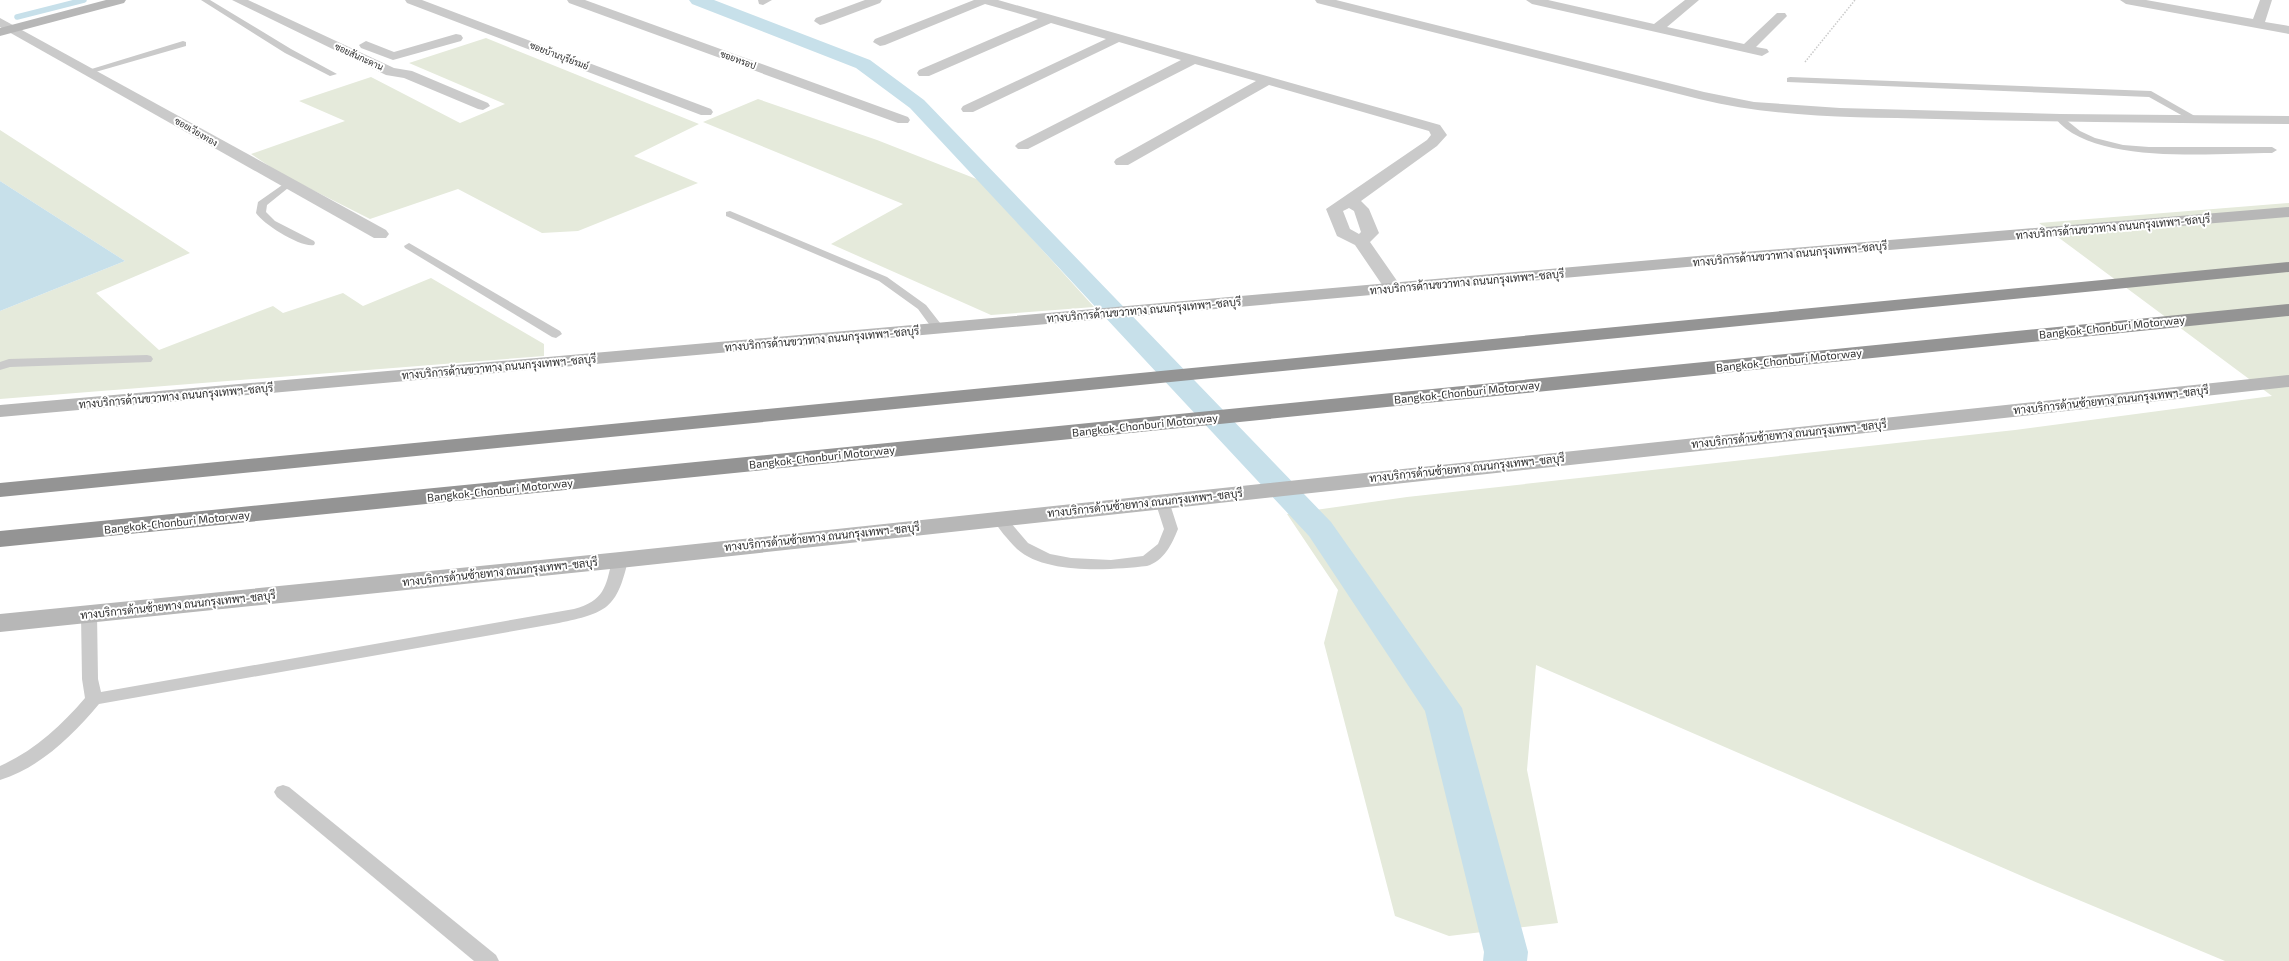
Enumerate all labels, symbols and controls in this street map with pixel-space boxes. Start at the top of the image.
street label: ซอยบ้านบุรีย์รมย์ [528,39,590,73]
street label: ซอยสันกะดาน [333,40,385,73]
street label: ซอยทรอป [719,48,758,71]
street label: ซอยเวียงทอง [173,115,220,148]
street label: ทางบริการด้านขวาทาง ถนนกรุงเทพฯ-ชลบุรี [2015,211,2211,244]
street label: ทางบริการด้านขวาทาง ถนนกรุงเทพฯ-ชลบุรี [1692,238,1888,271]
street label: ทางบริการด้านขวาทาง ถนนกรุงเทพฯ-ชลบุรี [1369,266,1565,299]
street label: ทางบริการด้านขวาทาง ถนนกรุงเทพฯ-ชลบุรี [1046,294,1242,327]
street label: Bangkok-Chonburi Motorway [2038,312,2186,341]
street label: ทางบริการด้านขวาทาง ถนนกรุงเทพฯ-ชลบุรี [724,323,920,356]
street label: Bangkok-Chonburi Motorway [1715,345,1863,374]
street label: ทางบริการด้านขวาทาง ถนนกรุงเทพฯ-ชลบุรี [401,351,597,384]
street label: Bangkok-Chonburi Motorway [1393,377,1541,406]
street label: ทางบริการด้านขวาทาง ถนนกรุงเทพฯ-ชลบุรี [78,380,274,413]
street label: ทางบริการด้านซ้ายทาง ถนนกรุงเทพฯ-ชลบุรี [2013,382,2210,419]
street label: Bangkok-Chonburi Motorway [1071,410,1219,439]
street label: ทางบริการด้านซ้ายทาง ถนนกรุงเทพฯ-ชลบุรี [1691,416,1888,453]
street label: Bangkok-Chonburi Motorway [748,442,896,471]
street label: ทางบริการด้านซ้ายทาง ถนนกรุงเทพฯ-ชลบุรี [1369,450,1566,487]
street label: Bangkok-Chonburi Motorway [426,475,574,504]
street label: ทางบริการด้านซ้ายทาง ถนนกรุงเทพฯ-ชลบุรี [1047,485,1244,522]
street label: Bangkok-Chonburi Motorway [103,507,251,536]
street label: ทางบริการด้านซ้ายทาง ถนนกรุงเทพฯ-ชลบุรี [724,519,921,556]
street label: ทางบริการด้านซ้ายทาง ถนนกรุงเทพฯ-ชลบุรี [402,554,599,591]
street label: ทางบริการด้านซ้ายทาง ถนนกรุงเทพฯ-ชลบุรี [80,587,277,624]

